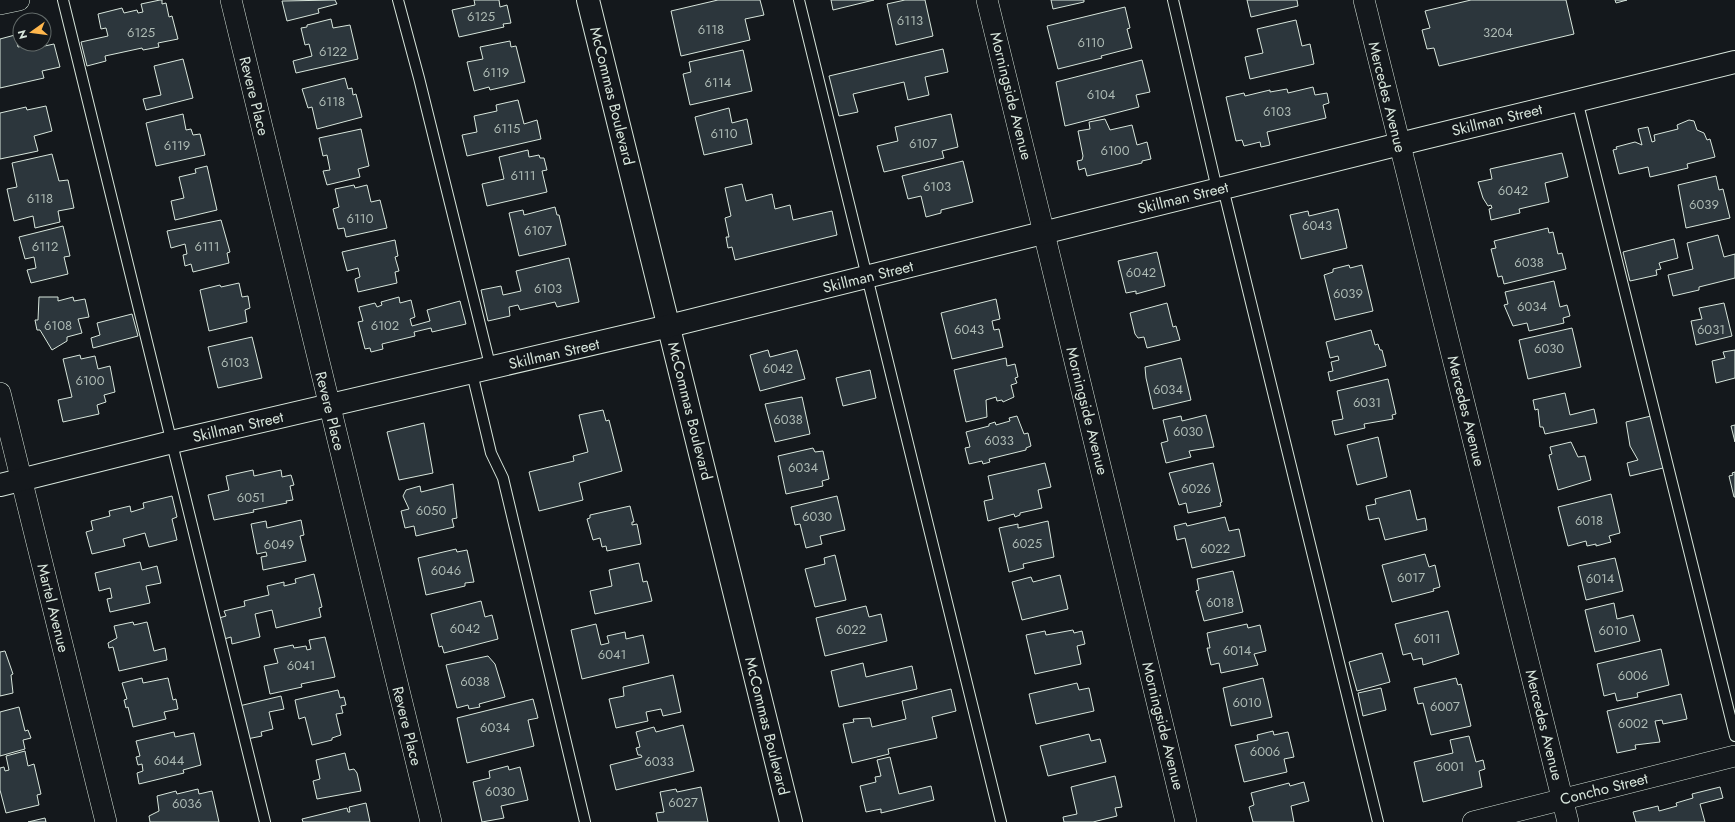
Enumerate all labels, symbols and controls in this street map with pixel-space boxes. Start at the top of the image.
house number: 6125 [467,7,495,26]
house number: 6113 [897,11,923,30]
north arrow [12,12,52,52]
house number: 6118 [698,20,724,39]
house number: 6125 [127,23,155,42]
house number: 3204 [1483,23,1513,42]
street label: McCommas Boulevard [584,25,640,167]
text: N [13,28,31,41]
street label: Morningside Avenue [984,30,1038,163]
house number: 6110 [1078,33,1105,52]
street label: Mercedes Avenue [1363,39,1411,155]
house number: 6122 [319,42,347,61]
street label: Revere Place [234,54,275,138]
house number: 6119 [483,63,509,82]
house number: 6114 [705,73,732,92]
house number: 6104 [1087,85,1116,104]
house number: 6118 [319,92,345,111]
street label: Skillman Street [1449,98,1545,142]
house number: 6103 [1263,102,1291,121]
house number: 6115 [494,119,520,138]
house number: 6110 [711,124,738,143]
house number: 6107 [909,134,937,153]
house number: 6119 [164,136,190,155]
house number: 6100 [1101,141,1130,160]
house number: 6111 [510,166,536,185]
street label: Skillman Street [1135,176,1231,220]
house number: 6103 [923,177,951,196]
house number: 6042 [1498,181,1528,200]
house number: 6118 [27,189,53,208]
house number: 6039 [1689,195,1719,214]
house number: 6110 [347,209,374,228]
house number: 6043 [1302,216,1332,235]
house number: 6107 [524,221,552,240]
house number: 6112 [32,237,58,256]
house number: 6111 [194,237,220,256]
house number: 6038 [1514,253,1544,272]
street label: Skillman Street [820,255,916,299]
house number: 6042 [1126,263,1156,282]
house number: 6103 [534,279,562,298]
house number: 6039 [1333,284,1363,303]
house number: 6034 [1517,297,1547,316]
house number: 6108 [44,316,72,335]
house number: 6102 [371,316,399,335]
house number: 6043 [954,320,984,339]
house number: 6031 [1697,320,1725,339]
street label: Skillman Street [506,333,602,375]
house number: 6030 [1534,339,1564,358]
street label: McCommas Boulevard [662,340,718,482]
street label: Morningside Avenue [1060,345,1114,478]
house number: 6103 [221,353,249,372]
street label: Mercedes Avenue [1442,353,1490,469]
house number: 6042 [763,359,793,378]
street label: Revere Place [310,369,351,453]
house number: 6100 [76,371,105,390]
house number: 6034 [1153,380,1183,399]
house number: 6031 [1353,393,1381,412]
street label: Skillman Street [190,406,286,448]
house number: 6038 [773,410,803,429]
house number: 6030 [1173,422,1203,441]
house number: 6033 [984,431,1014,450]
house number: 6034 [788,458,818,477]
house number: 6026 [1181,479,1211,498]
house number: 6051 [237,488,265,507]
house number: 6050 [416,501,446,520]
house number: 6030 [802,507,832,526]
house number: 6018 [1575,511,1603,530]
house number: 6025 [1012,534,1042,553]
house number: 6049 [264,535,294,554]
house number: 6022 [1200,539,1230,558]
street label: Martel Avenue [31,561,75,655]
house number: 6046 [431,561,461,580]
house number: 6017 [1397,568,1425,587]
house number: 6014 [1586,569,1615,588]
house number: 6018 [1206,593,1234,612]
house number: 6042 [450,619,480,638]
house number: 6022 [836,620,866,639]
house number: 6010 [1599,621,1628,640]
house number: 6011 [1414,629,1441,648]
house number: 6014 [1223,641,1252,660]
house number: 6041 [598,645,626,664]
street label: McCommas Boulevard [739,655,795,797]
house number: 6041 [287,656,315,675]
street label: Morningside Avenue [1136,660,1190,793]
house number: 6006 [1618,666,1648,685]
street label: Mercedes Avenue [1520,667,1568,783]
house number: 6038 [460,672,490,691]
street label: Revere Place [387,684,428,768]
house number: 6010 [1233,693,1262,712]
house number: 6007 [1430,697,1460,716]
house number: 6002 [1618,714,1648,733]
house number: 6034 [480,718,510,737]
house number: 6006 [1250,742,1280,761]
house number: 6044 [154,751,185,770]
house number: 6033 [644,752,674,771]
house number: 6001 [1436,757,1464,776]
street label: Concho Street [1558,767,1651,811]
house number: 6030 [485,782,515,801]
house number: 6027 [668,793,698,812]
house number: 6036 [172,794,202,813]

